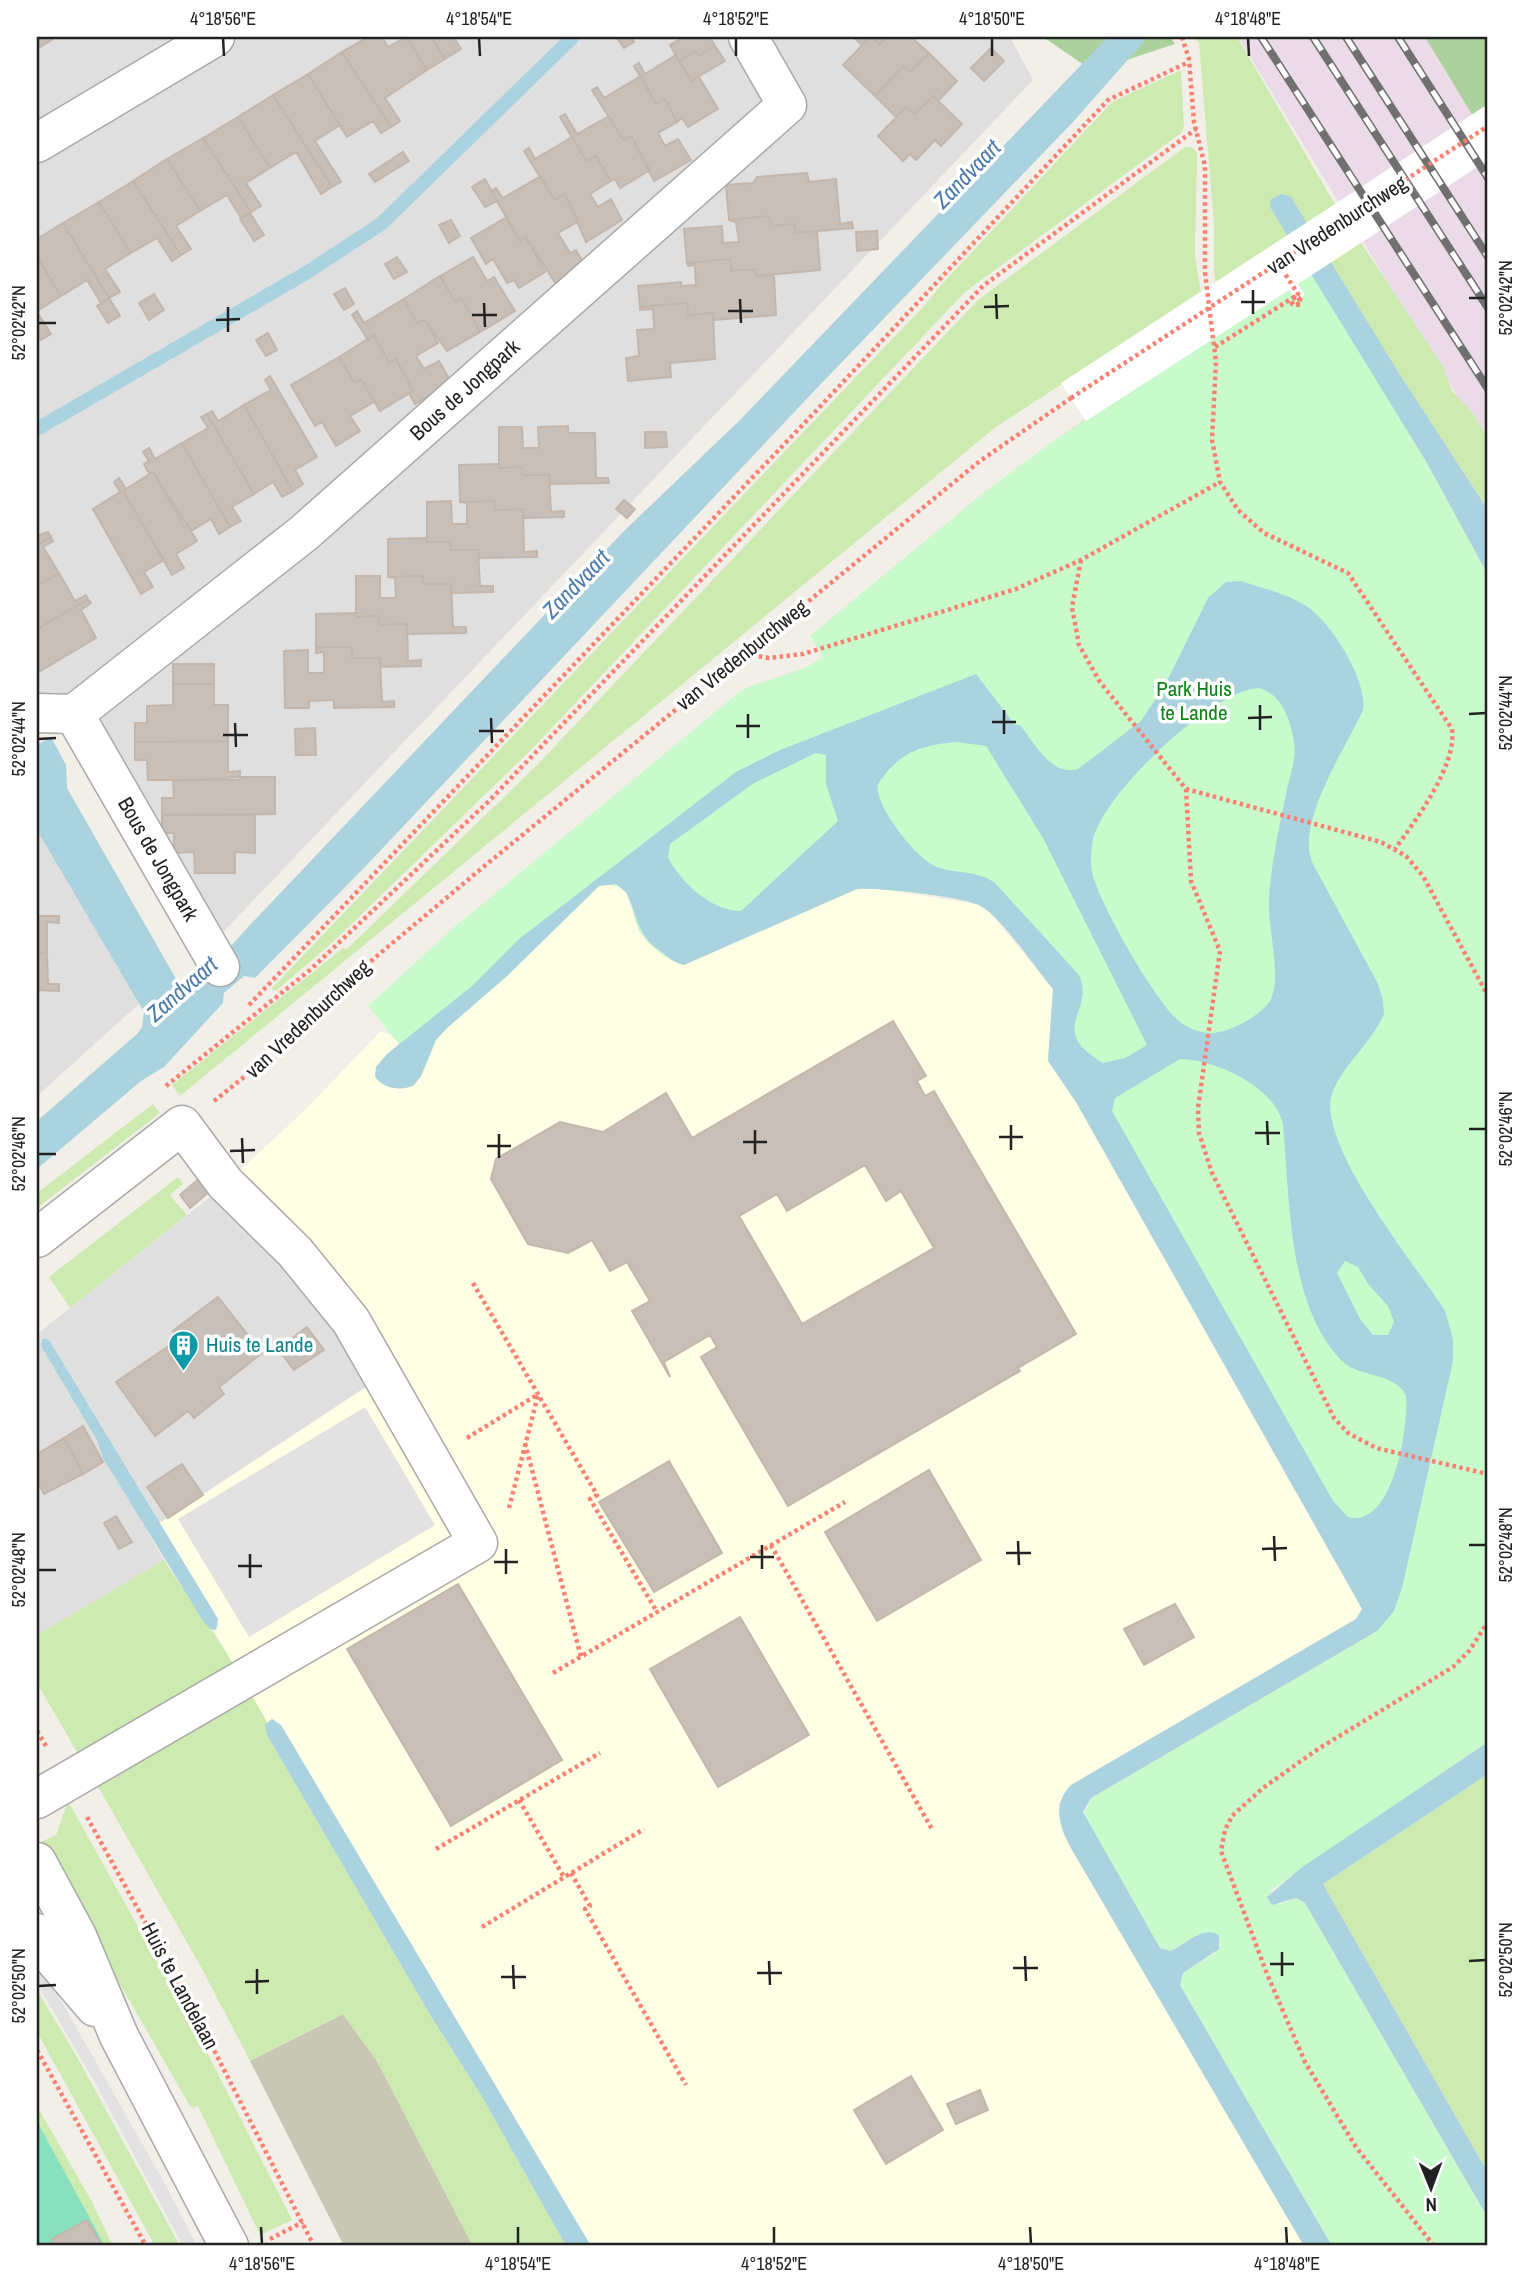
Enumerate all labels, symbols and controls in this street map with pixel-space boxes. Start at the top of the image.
text: 4°18'56"E [190,6,256,31]
text: 4°18'54"E [446,6,512,31]
text: 4°18'52"E [703,6,769,31]
text: 4°18'50"E [959,6,1025,31]
text: 4°18'48"E [1215,6,1281,31]
water label: Zandvaart [925,132,1008,216]
street label: van Vredenburchweg [1261,168,1413,281]
text: 52°02'42"N [1493,260,1518,336]
text: 52°02'42"N [6,285,31,361]
street label: Bous de Jongpark [403,332,526,447]
water label: Zandvaart [534,542,617,626]
street label: van Vredenburchweg [670,592,814,717]
park label: Park Huis te Lande [1156,674,1232,727]
text: 52°02'44"N [1493,675,1518,751]
text: 52°02'44"N [6,701,31,777]
street label: Bous de Jongpark [111,791,206,926]
water label: Zandvaart [139,949,224,1029]
street label: van Vredenburchweg [238,952,377,1085]
text: 52°02'46"N [1493,1091,1518,1167]
text: 52°02'46"N [6,1116,31,1192]
building icon: Huis te Lande [166,1328,200,1372]
place label: Huis te Lande [206,1330,313,1359]
text: 52°02'48"N [1493,1507,1518,1583]
text: 52°02'48"N [6,1532,31,1608]
street label: Huis te Landelaan [135,1917,226,2054]
text: 52°02'50"N [1493,1922,1518,1998]
text: 52°02'50"N [6,1948,31,2024]
north arrow [1396,2154,1466,2224]
text: N [1425,2192,1437,2218]
text: 4°18'56"E [229,2251,295,2276]
text: 4°18'54"E [485,2251,551,2276]
text: 4°18'52"E [741,2251,807,2276]
text: 4°18'50"E [998,2251,1064,2276]
text: 4°18'48"E [1254,2251,1320,2276]

